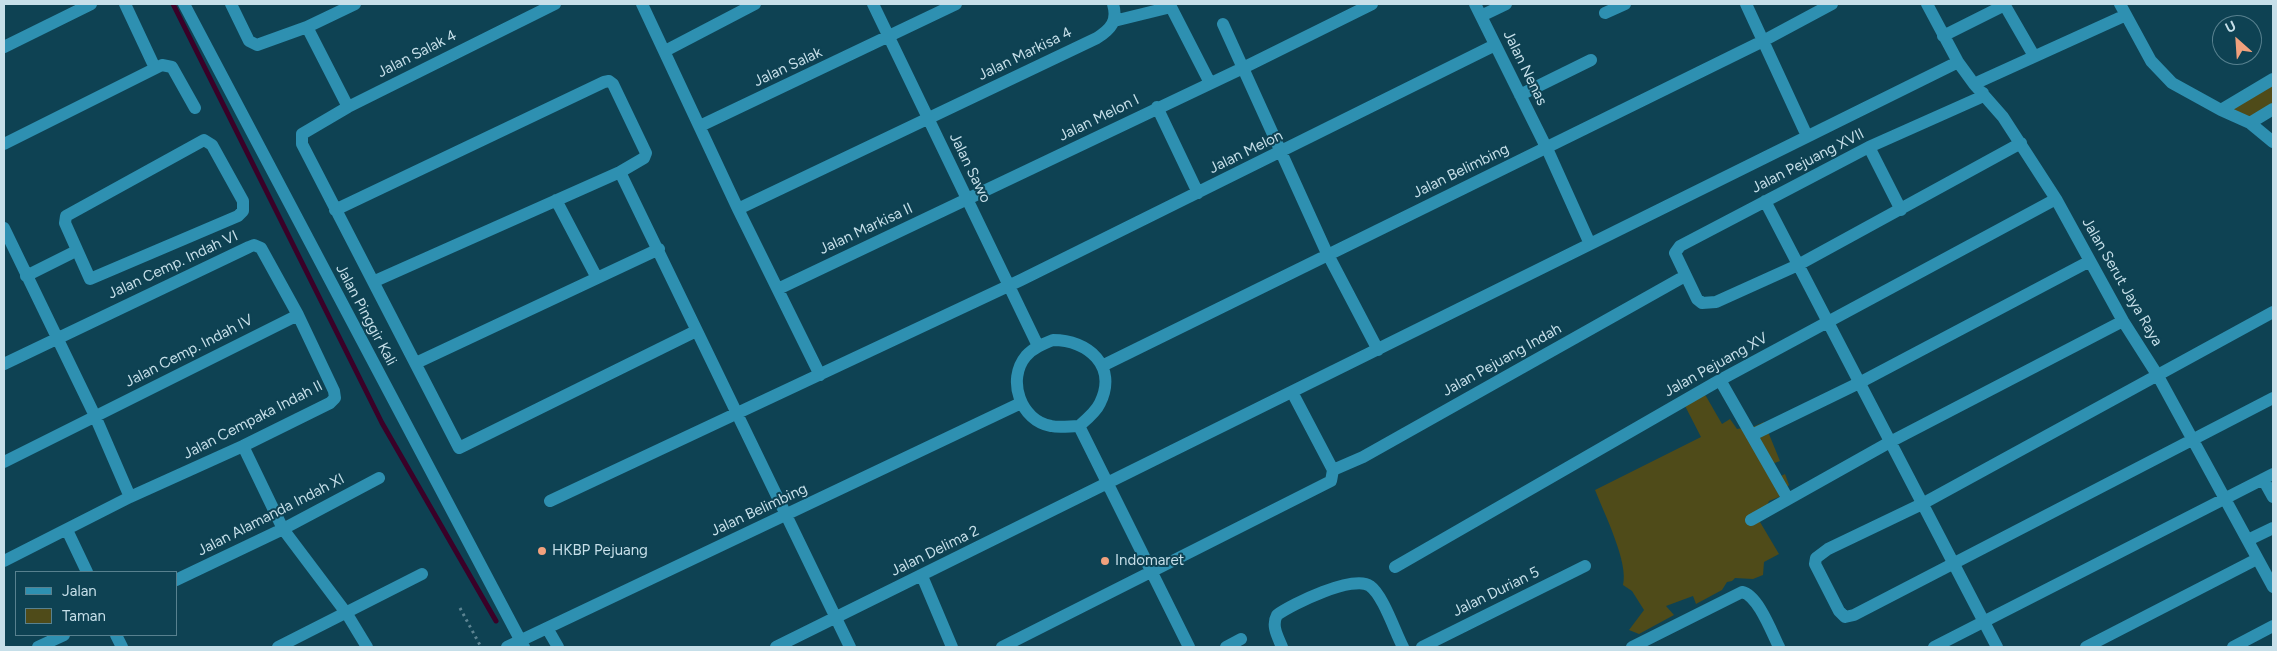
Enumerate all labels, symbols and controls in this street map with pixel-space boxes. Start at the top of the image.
north arrow [2212,15,2262,65]
text: U [2222,17,2239,37]
street label: Jalan Markisa 4 [975,24,1075,84]
street label: Jalan Salak 4 [374,26,460,82]
street label: Jalan Nenas [1499,28,1551,108]
street label: Jalan Salak [751,43,825,91]
street label: Jalan Melon I [1056,91,1142,145]
street label: Jalan Pejuang XVII [1749,125,1867,197]
street label: Jalan Melon [1206,126,1286,178]
street label: Jalan Sawo [945,130,995,206]
street label: Jalan Belimbing [1410,140,1512,202]
street label: Jalan Markisa II [816,199,916,259]
street label: Jalan Serut Jaya Raya [2078,215,2166,349]
street label: Jalan Cemp. Indah VI [105,227,241,303]
street label: Jalan Pinggir Kali [332,261,400,369]
street label: Jalan Cemp. Indah IV [122,311,256,391]
street label: Jalan Pejuang Indah [1439,320,1565,400]
street label: Jalan Pejuang XV [1661,329,1771,401]
street label: Jalan Cempaka Indah II [180,377,326,463]
street label: Jalan Alamanda Indah XI [194,470,348,560]
street label: Jalan Belimbing [708,480,810,540]
street label: Jalan Delima 2 [888,522,982,580]
place label: HKBP Pejuang [552,542,648,560]
marker: HKBP Pejuang [536,545,548,557]
place label: Indomaret [1115,552,1184,570]
marker: Indomaret [1099,555,1111,567]
street label: Jalan Durian 5 [1450,563,1542,621]
legend [15,571,178,636]
text: Jalan [62,582,97,600]
text: Taman [62,607,106,625]

